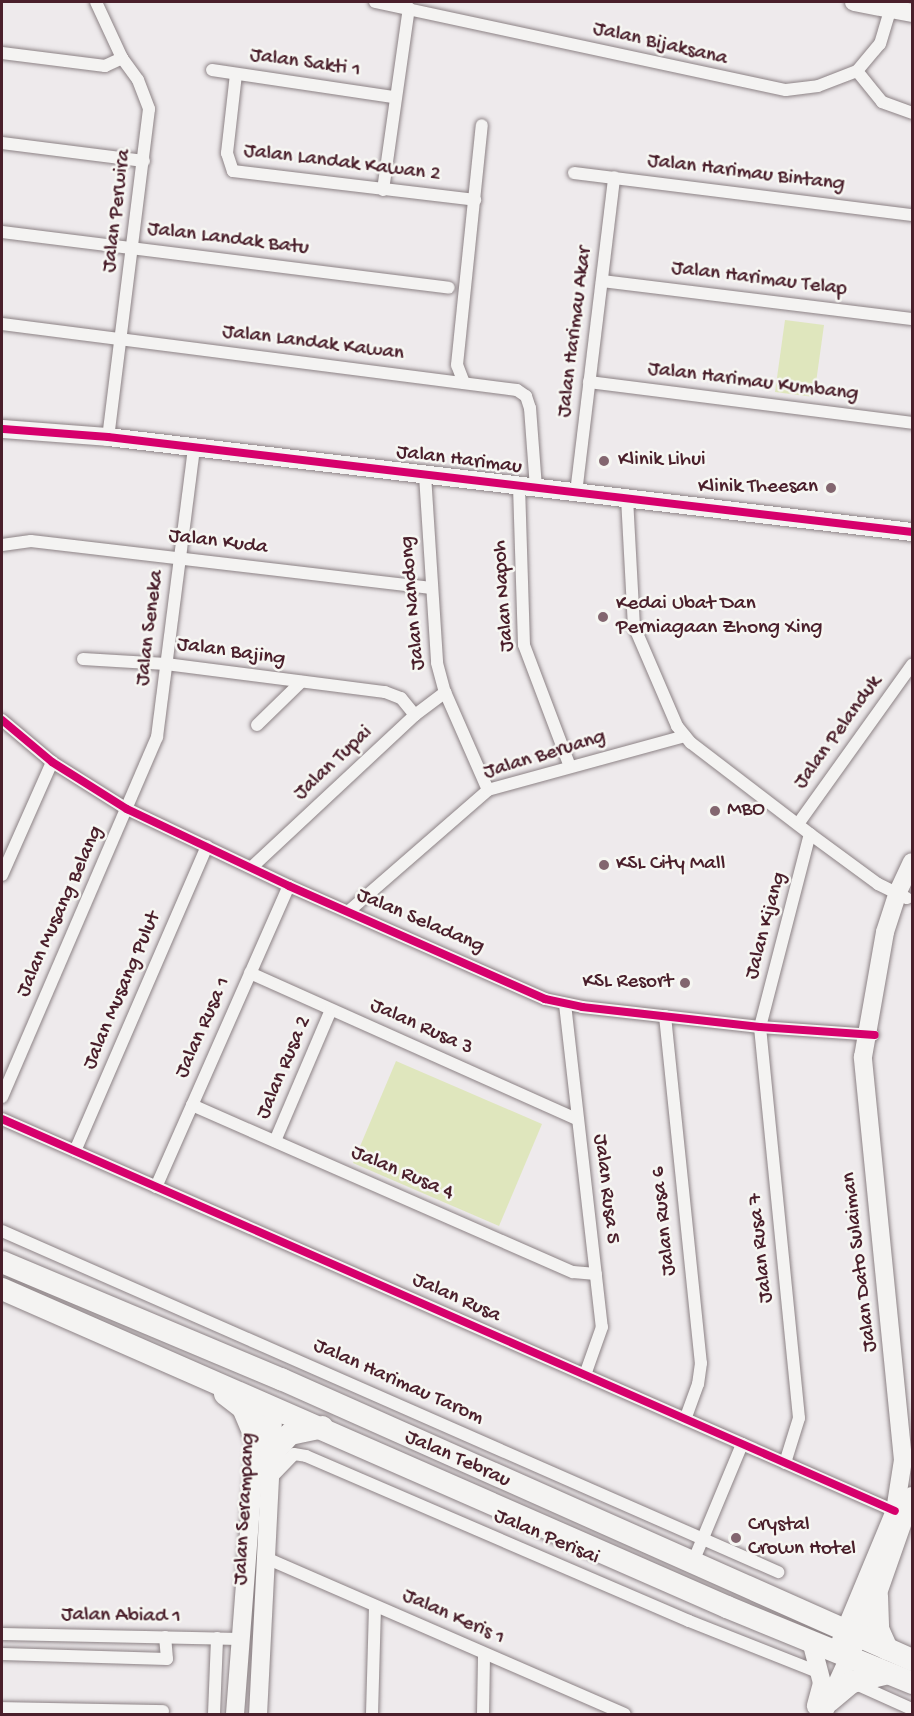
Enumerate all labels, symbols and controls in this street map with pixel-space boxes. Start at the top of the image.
street label: Jalan Bijaksana [590,17,730,73]
street label: Jalan Sakti 1 [248,44,362,84]
street label: Jalan Landak Kawan 2 [242,139,442,189]
street label: Jalan Perwira [98,148,138,274]
street label: Jalan Harimau Bintang [646,149,846,199]
street label: Jalan Landak Batu [146,218,310,262]
street label: Jalan Harimau Akar [553,245,599,419]
street label: Jalan Harimau Telap [670,257,848,303]
street label: Jalan Landak Kawan [221,320,405,368]
street label: Jalan Harimau Kumbang [646,358,860,408]
street label: Jalan Harimau [395,441,523,481]
place label: Klinik Lihui [618,448,706,474]
marker: Klinik Lihui [595,452,613,470]
place label: Klinik Theesan [698,475,818,501]
marker: Klinik Theesan [822,479,840,497]
street label: Jalan Kuda [167,524,269,562]
street label: Jalan Nandong [396,535,432,671]
street label: Jalan Napoh [489,539,521,653]
street label: Jalan Seneka [131,569,171,687]
place label: Kedai Ubat Dan Perniagaan Zhong Xing [616,592,823,642]
marker: Kedai Ubat Dan Perniagaan Zhong Xing [594,608,612,626]
street label: Jalan Bajing [175,633,287,673]
street label: Jalan Pelanduk [789,671,889,795]
street label: Jalan Tupai [289,721,379,807]
street label: Jalan Beruang [481,725,609,787]
place label: MBO [727,798,765,824]
marker: MBO [708,804,722,818]
street label: Jalan Musang Belang [12,823,110,1001]
place label: KSL City Mall [616,852,725,878]
marker: KSL City Mall [597,858,611,872]
street label: Jalan Kijang [741,870,793,982]
street label: Jalan Seladang [352,884,488,960]
street label: Jalan Musang Pulut [78,908,168,1074]
place label: KSL Resort [583,970,673,996]
street label: Jalan Rusa 1 [171,974,237,1082]
marker: KSL Resort [678,976,692,990]
street label: Jalan Rusa 3 [366,994,476,1062]
street label: Jalan Rusa 2 [252,1013,318,1123]
street label: Jalan Rusa 5 [586,1133,624,1245]
street label: Jalan Rusa 4 [347,1141,457,1207]
street label: Jalan Rusa 6 [647,1165,683,1277]
street label: Jalan Dato Sulaiman [837,1171,885,1353]
street label: Jalan Rusa 7 [744,1192,780,1304]
street label: Jalan Rusa [408,1268,504,1330]
street label: Jalan Harimau Tarom [309,1334,487,1432]
street label: Jalan Tebrau [400,1426,514,1494]
street label: Jalan Serampang [229,1432,263,1586]
street label: Jalan Perisai [489,1504,603,1572]
place label: Crystal Crown Hotel [748,1513,856,1563]
marker: Crystal Crown Hotel [729,1531,743,1545]
street label: Jalan Keris 1 [398,1584,508,1652]
street label: Jalan Abiad 1 [61,1603,181,1631]

